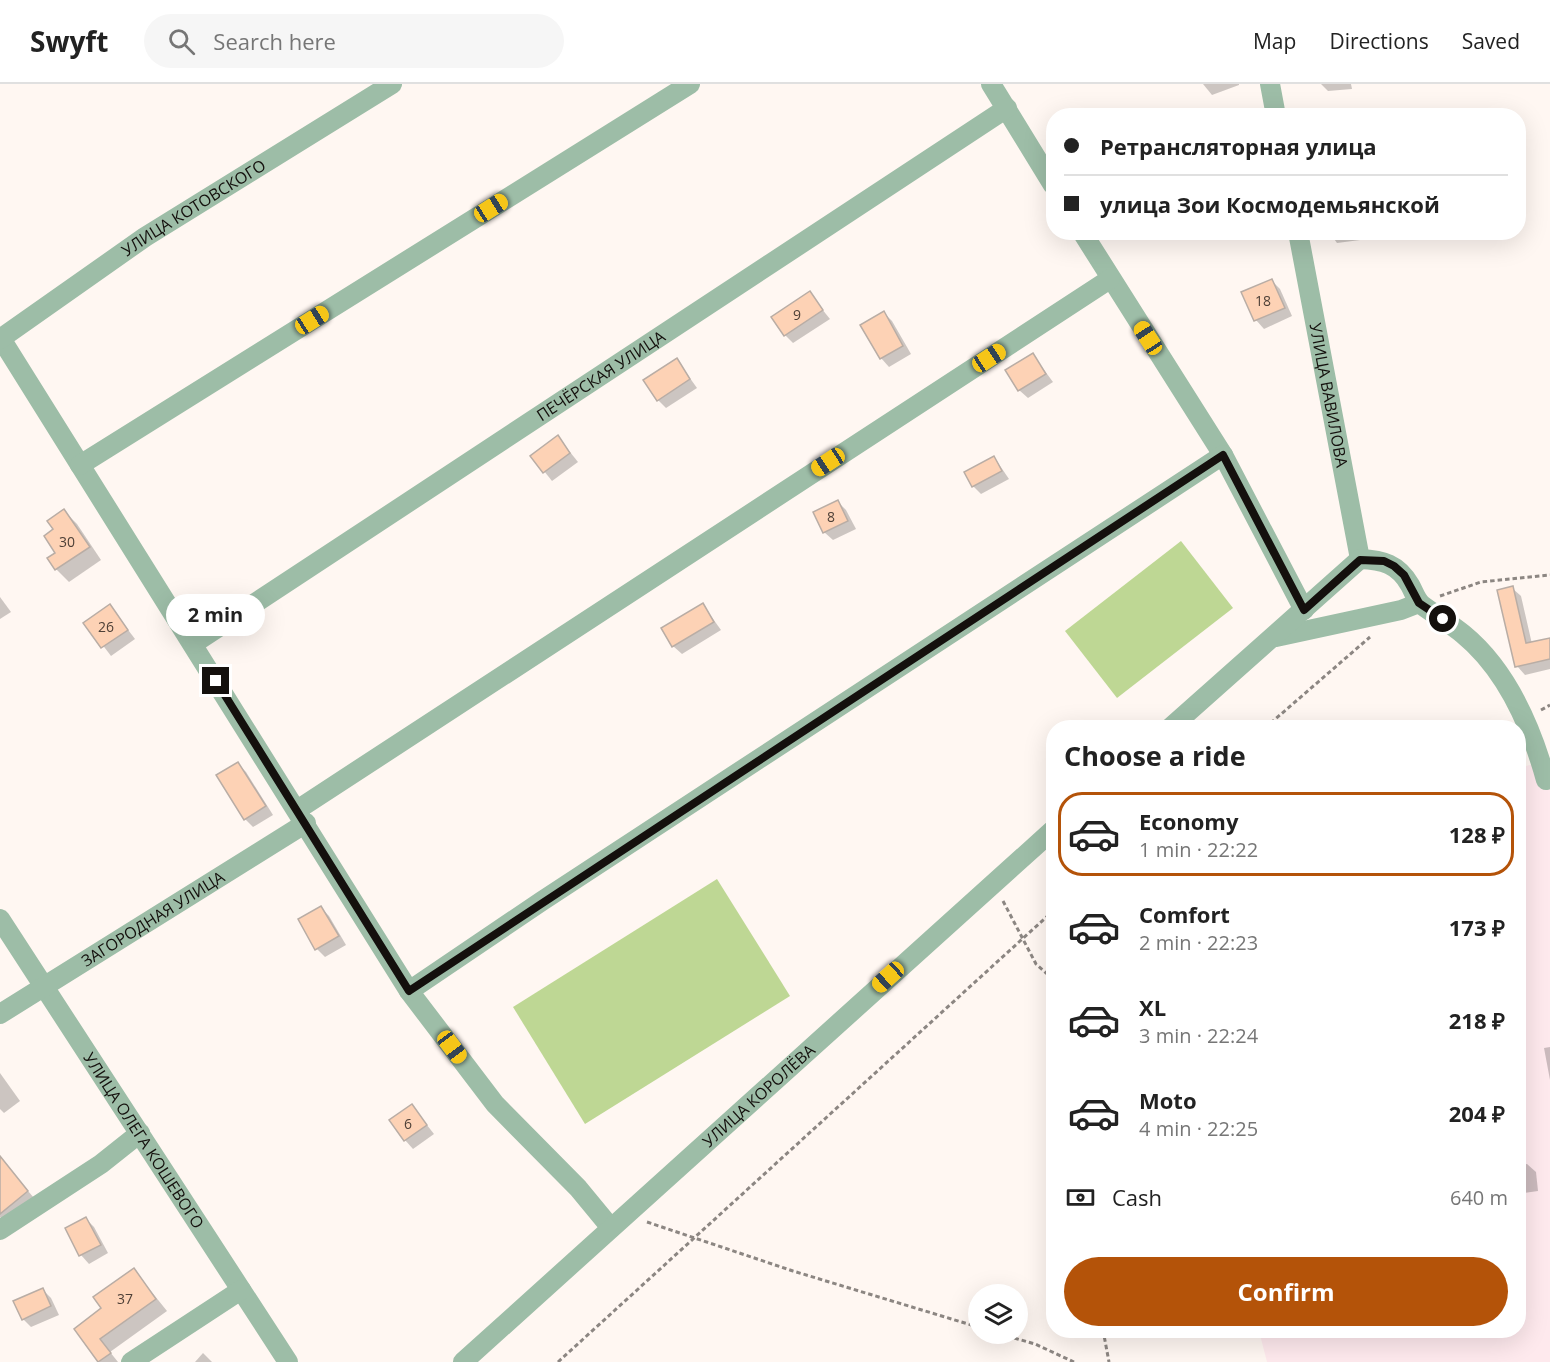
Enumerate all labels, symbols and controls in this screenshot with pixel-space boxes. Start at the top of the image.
search box [144,14,564,68]
text: Swyft [30,22,108,60]
icon: search [165,25,198,58]
text: Search here [213,26,336,56]
text: Map [1253,27,1296,55]
text: Directions [1329,27,1429,55]
text: Saved [1462,27,1520,55]
text: Ретрансляторная улица [1100,131,1377,161]
street label: УЛИЦА КОТОВСКОГО [117,154,270,261]
text: улица Зои Космодемьянской [1100,189,1440,219]
car [471,191,511,225]
house number: 18 [1255,291,1271,310]
car [292,303,332,337]
house number: 9 [793,305,801,324]
car [1131,318,1165,358]
street label: УЛИЦА ВАВИЛОВА [1304,321,1354,470]
street label: ПЕЧЁРСКАЯ УЛИЦА [532,325,670,426]
car [969,341,1009,375]
car [808,445,848,479]
house number: 8 [827,507,835,526]
house number: 30 [59,532,75,551]
callout: 2 min [166,594,266,636]
text: 2 min [188,601,243,628]
route start [1429,605,1456,632]
house number: 26 [98,617,114,636]
route end [202,667,229,694]
text: Choose a ride [1064,737,1246,774]
text: Economy [1139,806,1238,836]
icon: car [1067,807,1121,861]
text: 128 ₽ [1449,819,1505,849]
text: 1 min · 22:22 [1139,836,1258,863]
street label: ЗАГОРОДНАЯ УЛИЦА [77,865,229,972]
text: Comfort [1139,899,1230,929]
icon: car [1067,900,1121,954]
text: 173 ₽ [1449,912,1505,942]
text: 2 min · 22:23 [1139,929,1258,956]
car [869,958,907,996]
text: XL [1139,992,1166,1022]
icon: car [1067,993,1121,1047]
text: 218 ₽ [1449,1005,1505,1035]
text: 3 min · 22:24 [1139,1022,1258,1049]
car [434,1027,470,1067]
street label: УЛИЦА КОРОЛЁВА [698,1038,820,1152]
street label: УЛИЦА ОЛЕГА КОШЕВОГО [79,1048,209,1233]
text: Moto [1139,1085,1197,1115]
icon: car [1067,1086,1121,1140]
text: 204 ₽ [1449,1098,1505,1128]
house number: 6 [404,1114,412,1133]
text: 4 min · 22:25 [1139,1115,1258,1142]
icon: cash [1064,1181,1097,1214]
text: Cash [1112,1182,1162,1212]
text: 640 m [1450,1184,1508,1211]
button: Confirm [1064,1257,1508,1326]
map controls [968,1284,1028,1344]
button: layers [968,1284,1028,1344]
house number: 37 [117,1289,133,1308]

